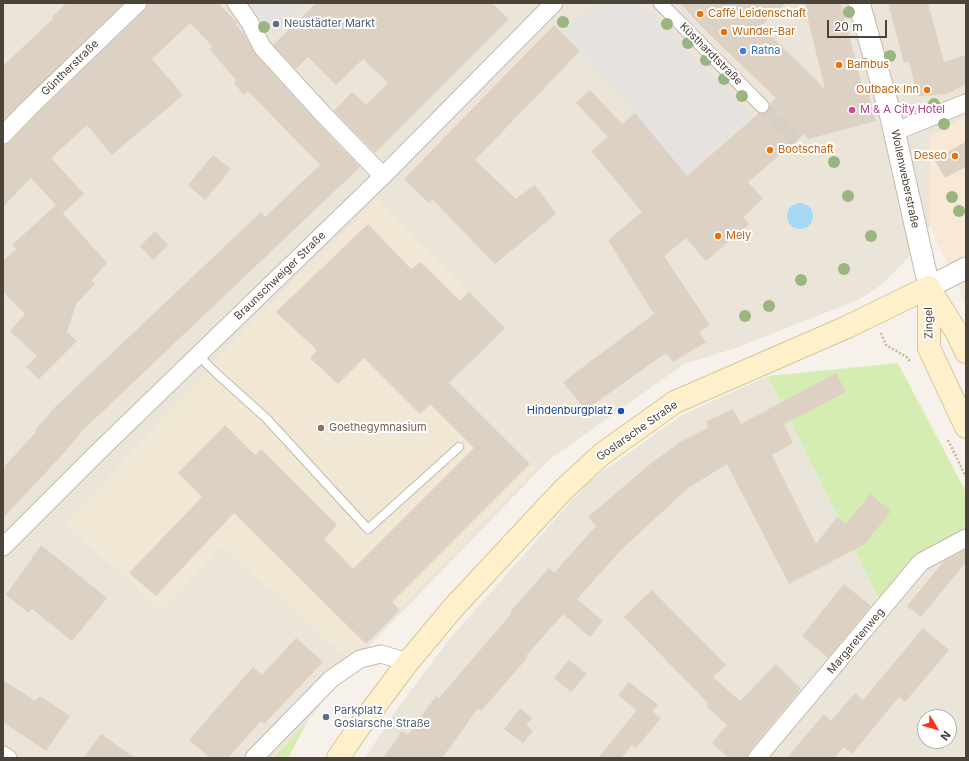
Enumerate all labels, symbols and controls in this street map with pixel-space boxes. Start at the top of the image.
place label: Caffé Leidenschaft [708,7,806,21]
marker: Caffé Leidenschaft [695,9,705,19]
scale bar [829,12,889,38]
place label: Neustädter Markt [284,17,375,31]
marker: Neustädter Markt [271,19,281,29]
text: 20 m [834,19,863,34]
street label: Küsthardtstraße [677,20,745,88]
place label: Wunder-Bar [732,25,795,39]
marker: Wunder-Bar [719,27,729,37]
street label: Güntherstraße [39,37,101,99]
place label: Ratna [751,44,780,58]
marker: Ratna [738,46,748,56]
place label: Bambus [847,58,889,72]
marker: Bambus [834,60,844,70]
place label: Outback Inn [856,83,919,97]
marker: Outback Inn [922,85,932,95]
place label: M & A City Hotel [860,103,945,117]
marker: M & A City Hotel [847,105,857,115]
street label: Wollenweberstraße [888,128,922,230]
place label: Bootschaft [778,143,834,157]
marker: Bootschaft [765,145,775,155]
place label: Deseo [914,149,947,163]
marker: Deseo [950,151,960,161]
street label: Braunschweiger Straße [232,229,328,323]
place label: Mely [726,229,751,243]
marker: Mely [713,231,723,241]
street label: Zingel [922,307,936,339]
street label: Goslarsche Straße [594,398,680,464]
place label: Hindenburgplatz [527,404,613,418]
marker: Hindenburgplatz [616,406,626,416]
place label: Goethegymnasium [329,421,427,435]
marker: Goethegymnasium [316,423,326,433]
street label: Margaretenweg [825,605,887,677]
place label: Parkplatz Goslarsche Straße [334,704,430,730]
north arrow [917,709,957,749]
marker: Parkplatz Goslarsche Straße [321,712,331,722]
text: N [938,728,954,743]

